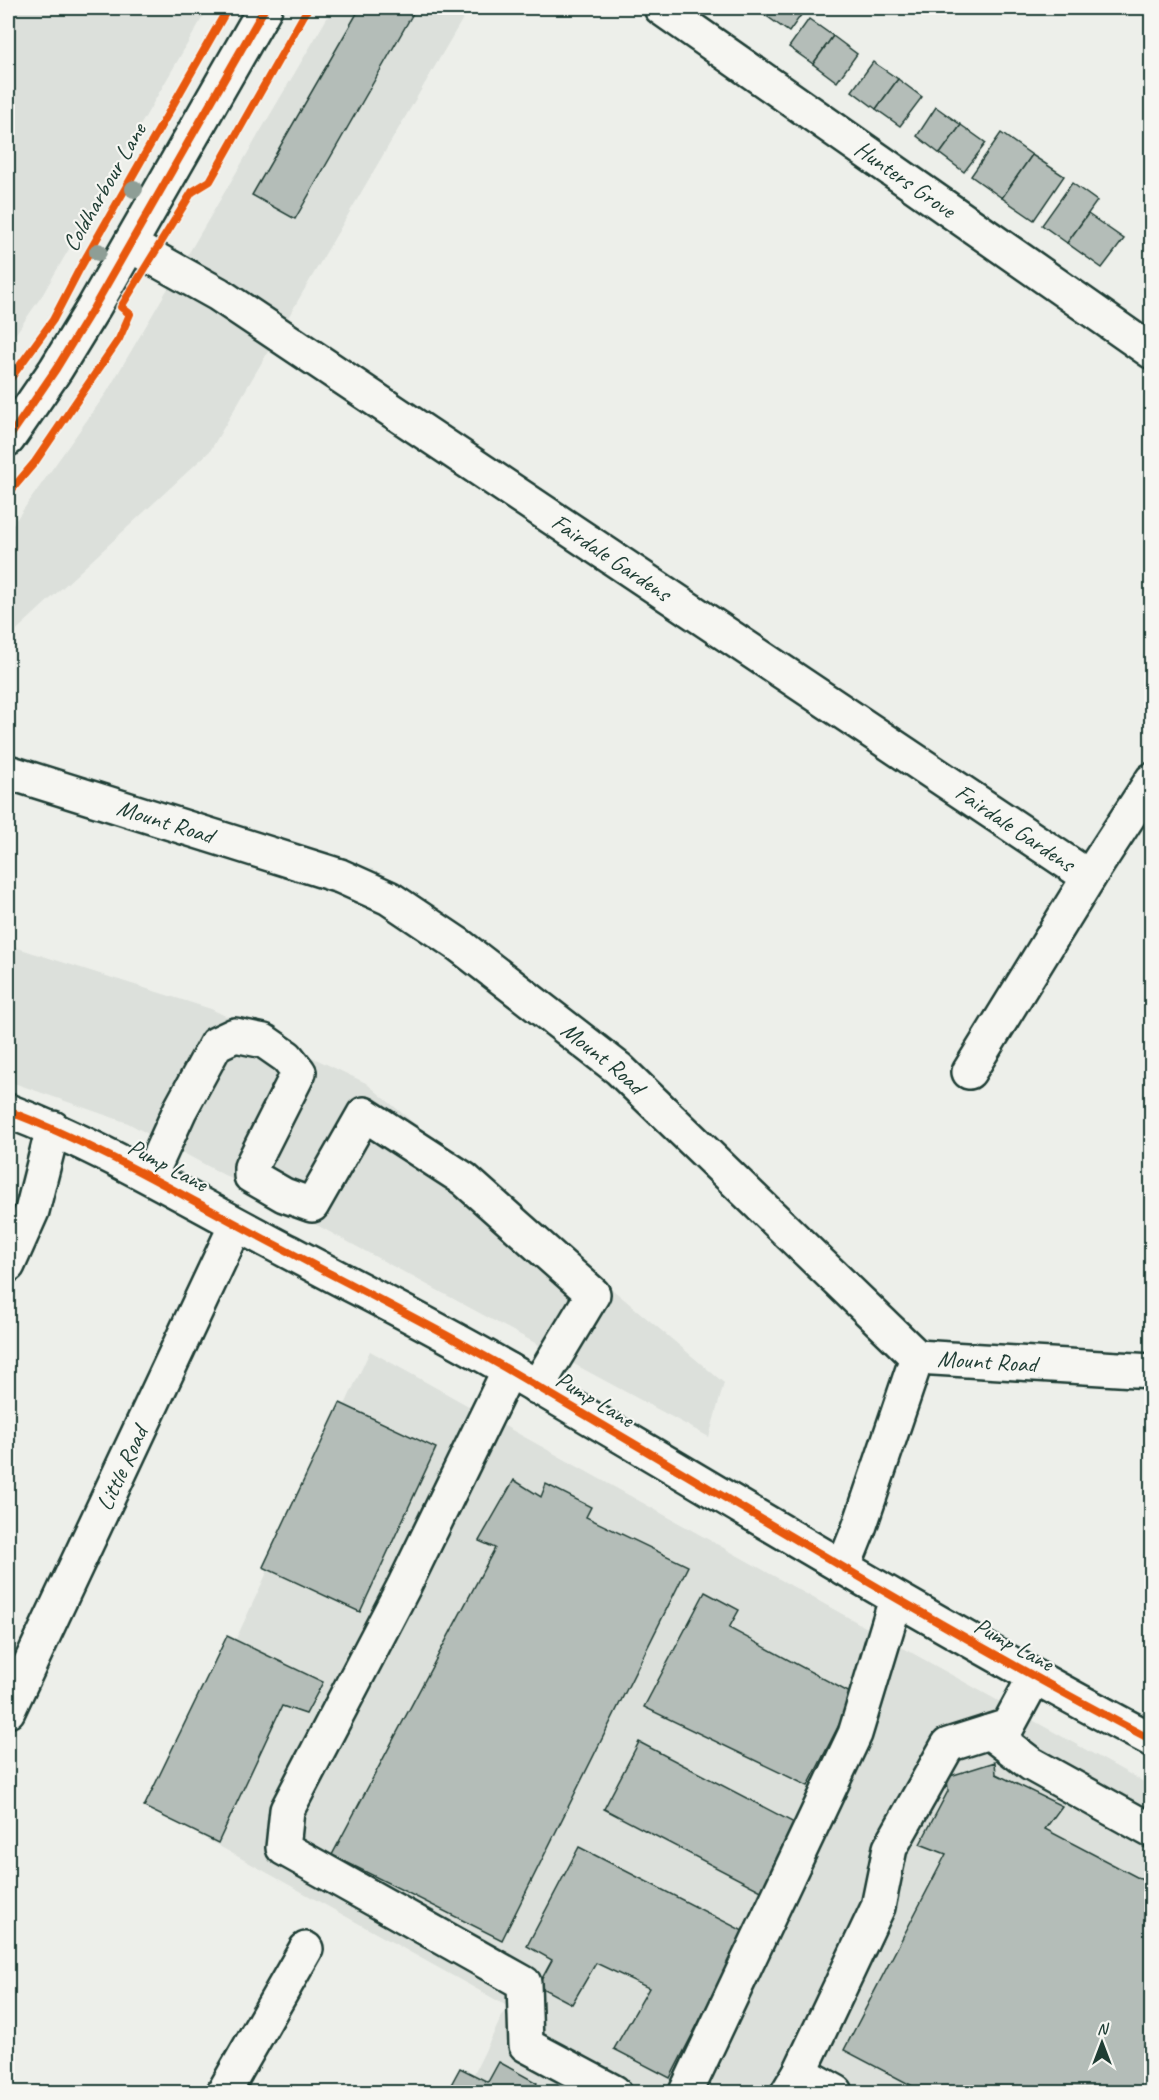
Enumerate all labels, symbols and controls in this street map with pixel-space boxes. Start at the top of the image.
street label: Coldharbour Lane [55,116,154,256]
street label: Hunters Grove [849,133,963,226]
street label: Fairdale Gardens [546,507,679,609]
street label: Fairdale Gardens [950,777,1083,880]
street label: Mount Road [113,792,221,852]
street label: Mount Road [555,1015,654,1103]
street label: Pump Lane [123,1132,215,1199]
street label: Mount Road [936,1343,1041,1379]
street label: Pump Lane [550,1364,641,1435]
street label: Little Road [89,1418,156,1515]
street label: Pump Lane [969,1610,1061,1679]
north arrow [1072,2013,1132,2073]
text: N [1097,2019,1110,2039]

